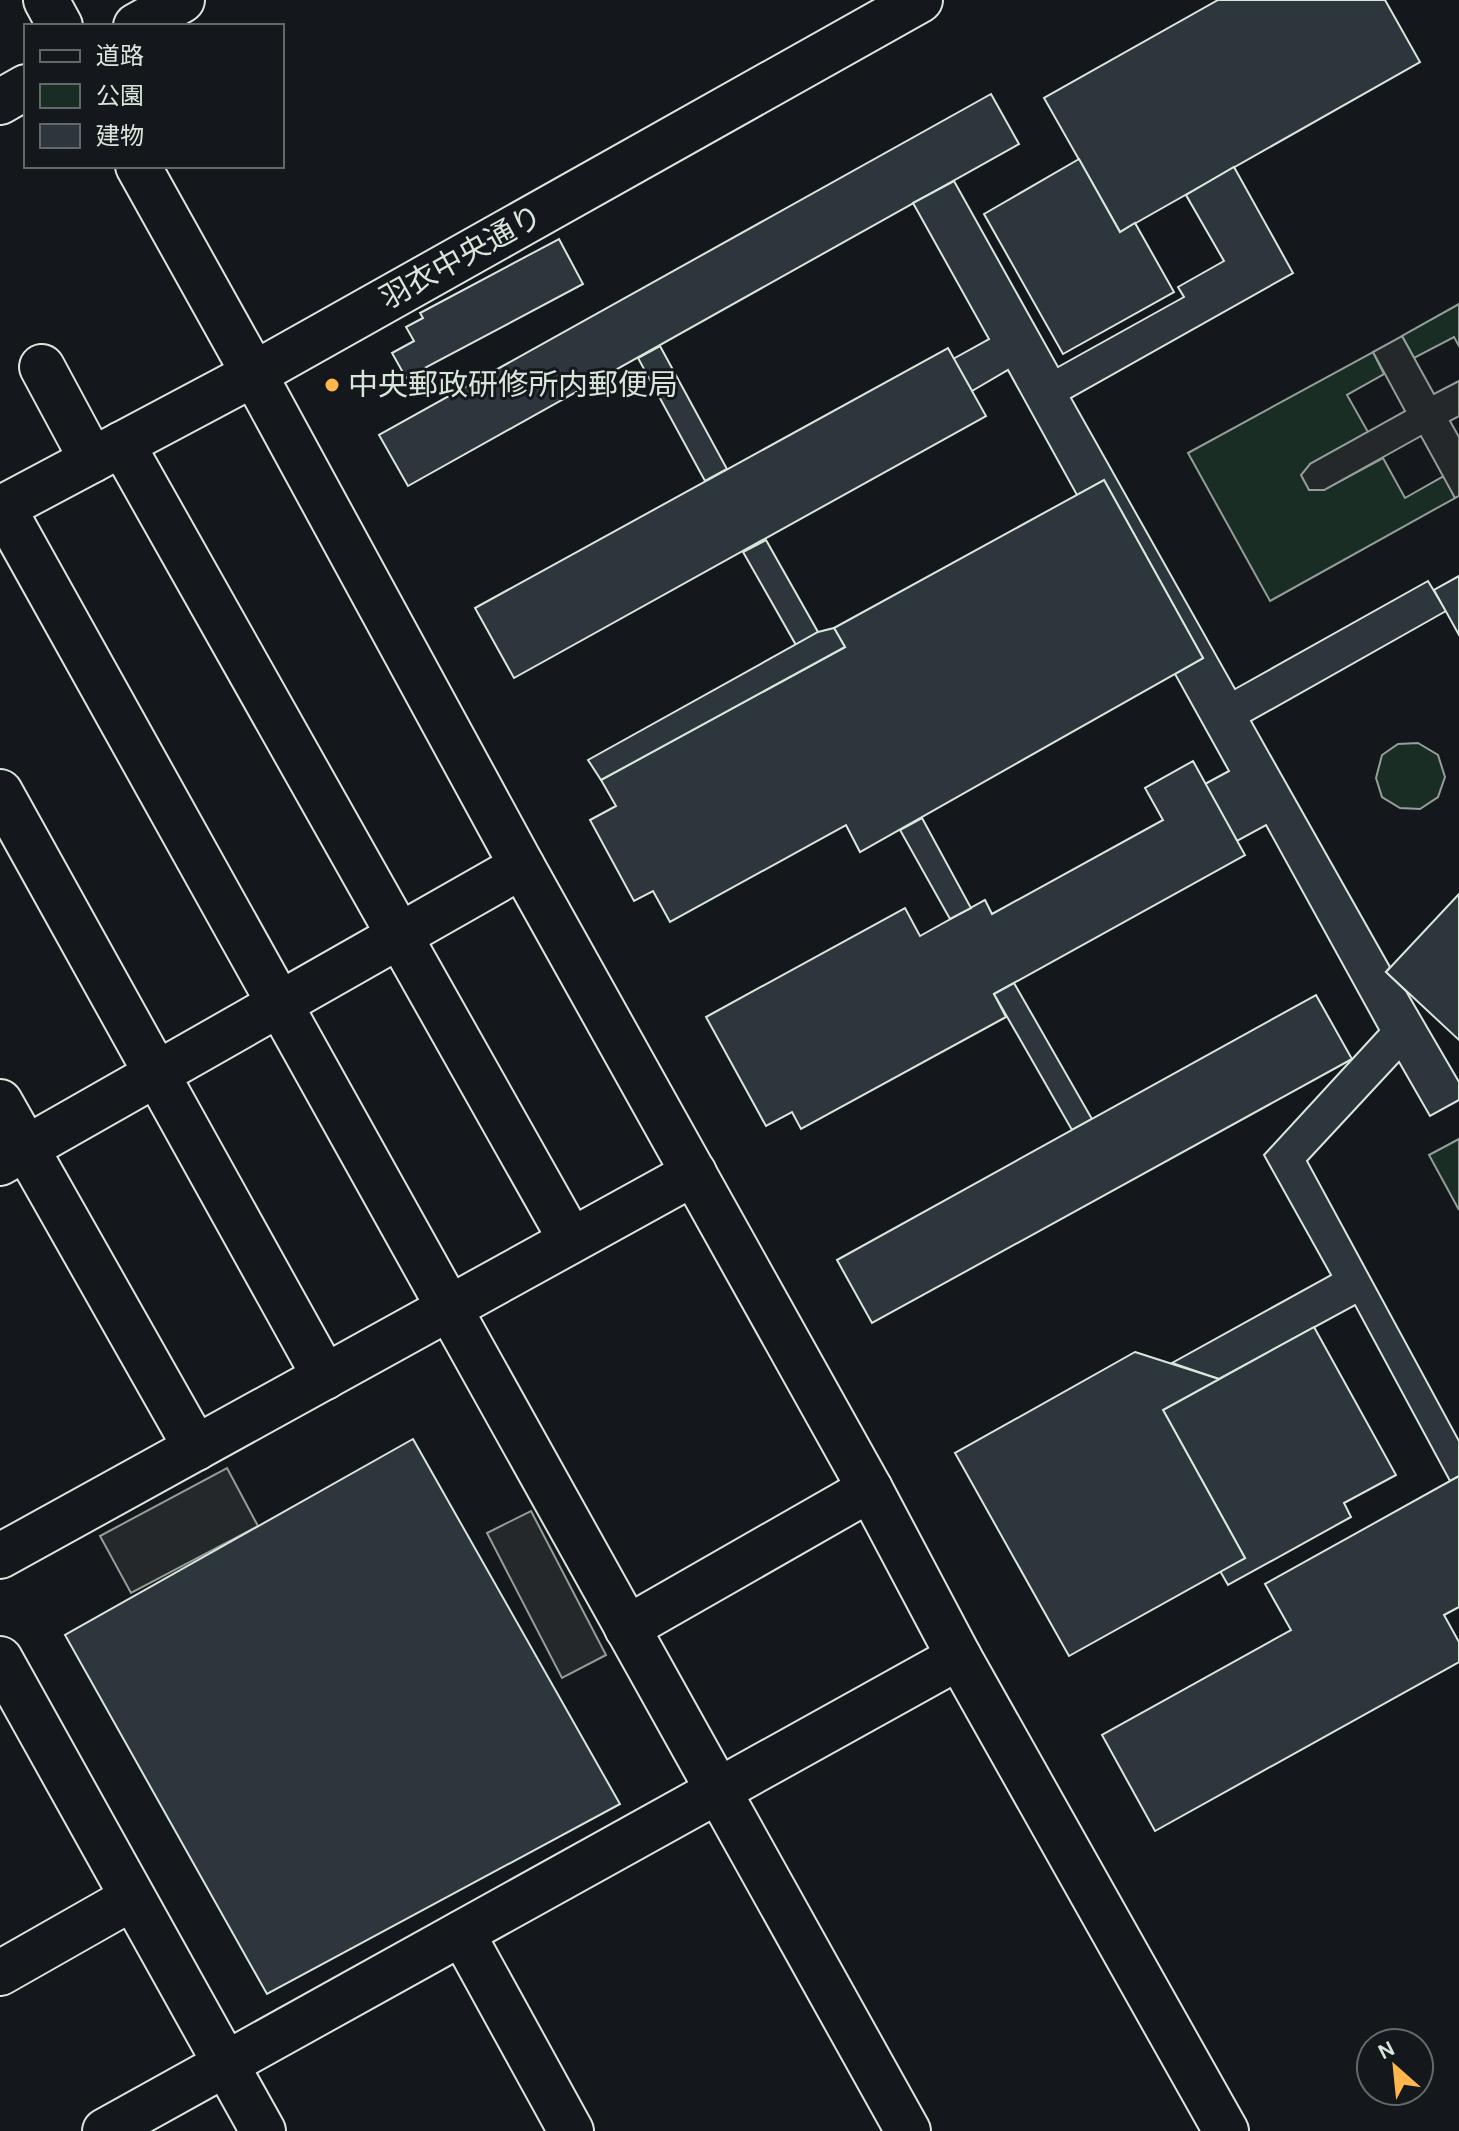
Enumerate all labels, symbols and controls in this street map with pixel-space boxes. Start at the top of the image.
legend [24,24,284,168]
text: 道路 [96,42,144,70]
text: 公園 [96,82,144,110]
text: 建物 [96,122,144,150]
street label: 羽衣中央通り [374,198,548,316]
place label: 中央郵政研修所内郵便局 [348,367,678,403]
marker: 中央郵政研修所内郵便局 [323,376,341,394]
north arrow [1355,2027,1435,2107]
text: N [1373,2035,1399,2065]

